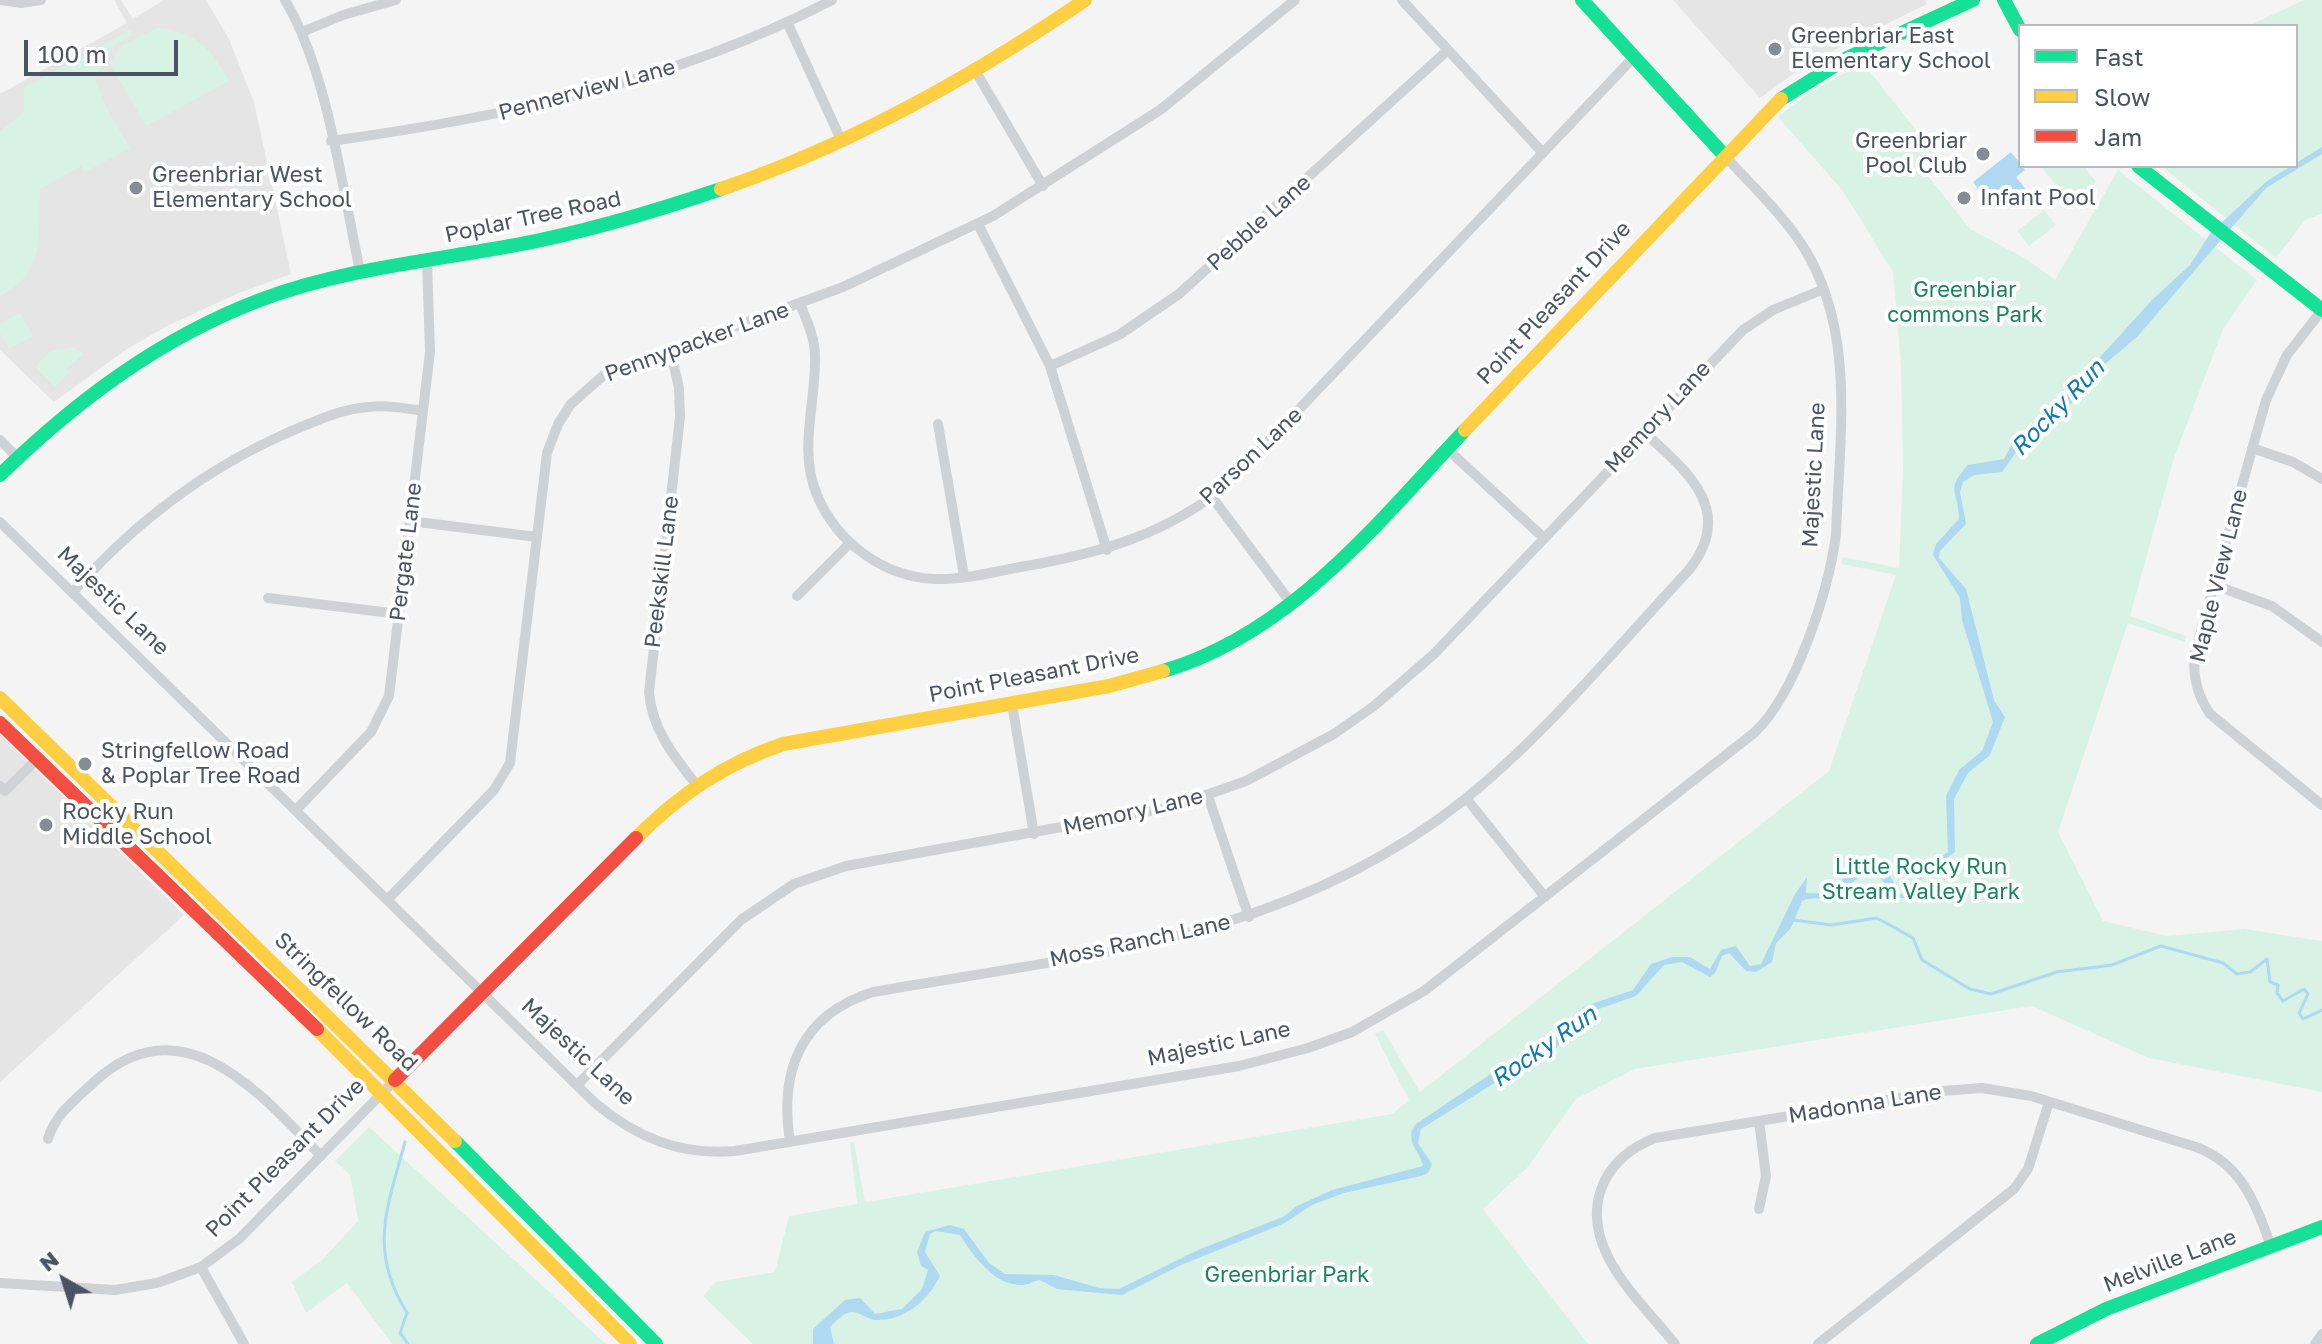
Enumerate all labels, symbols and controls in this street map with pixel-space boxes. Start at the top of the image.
place label: Greenbriar East Elementary School [1791,23,1991,74]
scale bar [28,24,182,74]
legend [2018,24,2298,168]
text: 100 m [38,39,107,68]
marker: Greenbriar East Elementary School [1766,40,1784,58]
text: Fast [2094,42,2144,71]
street label: Pennerview Lane [496,54,678,126]
text: Slow [2094,82,2150,111]
text: Jam [2094,122,2142,151]
place label: Greenbriar Pool Club [1855,128,1967,180]
marker: Greenbriar Pool Club [1974,145,1992,163]
place label: Greenbriar West Elementary School [152,162,352,214]
street label: Pebble Lane [1202,170,1316,276]
marker: Greenbriar West Elementary School [127,179,145,197]
street label: Poplar Tree Road [443,185,623,249]
place label: Infant Pool [1980,185,2096,211]
marker: Infant Pool [1955,189,1973,207]
street label: Point Pleasant Drive [1472,216,1636,390]
park label: Greenbiar commons Park [1887,277,2043,328]
street label: Pennypacker Lane [601,296,793,388]
water label: Rocky Run [2005,354,2111,462]
street label: Memory Lane [1600,356,1716,478]
street label: Parson Lane [1194,402,1308,510]
street label: Majestic Lane [1797,402,1831,548]
street label: Pergate Lane [384,481,428,623]
street label: Maple View Lane [2185,486,2253,666]
street label: Peekskill Lane [640,494,684,650]
street label: Majestic Lane [52,541,174,661]
street label: Point Pleasant Drive [927,642,1141,708]
place label: Stringfellow Road & Poplar Tree Road [101,738,301,790]
marker: Stringfellow Road & Poplar Tree Road [76,755,94,773]
street label: Memory Lane [1060,783,1206,841]
place label: Rocky Run Middle School [62,799,212,850]
marker: Rocky Run Middle School [37,816,55,834]
park label: Little Rocky Run Stream Valley Park [1822,854,2020,906]
street label: Moss Ranch Lane [1047,909,1233,973]
street label: Stringfellow Road [269,927,423,1077]
street label: Majestic Lane [516,993,640,1111]
water label: Rocky Run [1486,1000,1602,1094]
street label: Majestic Lane [1145,1016,1293,1072]
street label: Point Pleasant Drive [200,1073,370,1243]
street label: Madonna Lane [1787,1079,1943,1129]
street label: Melville Lane [2100,1224,2240,1298]
north arrow [24,1240,104,1320]
text: N [34,1245,64,1277]
park label: Greenbriar Park [1204,1262,1370,1288]

